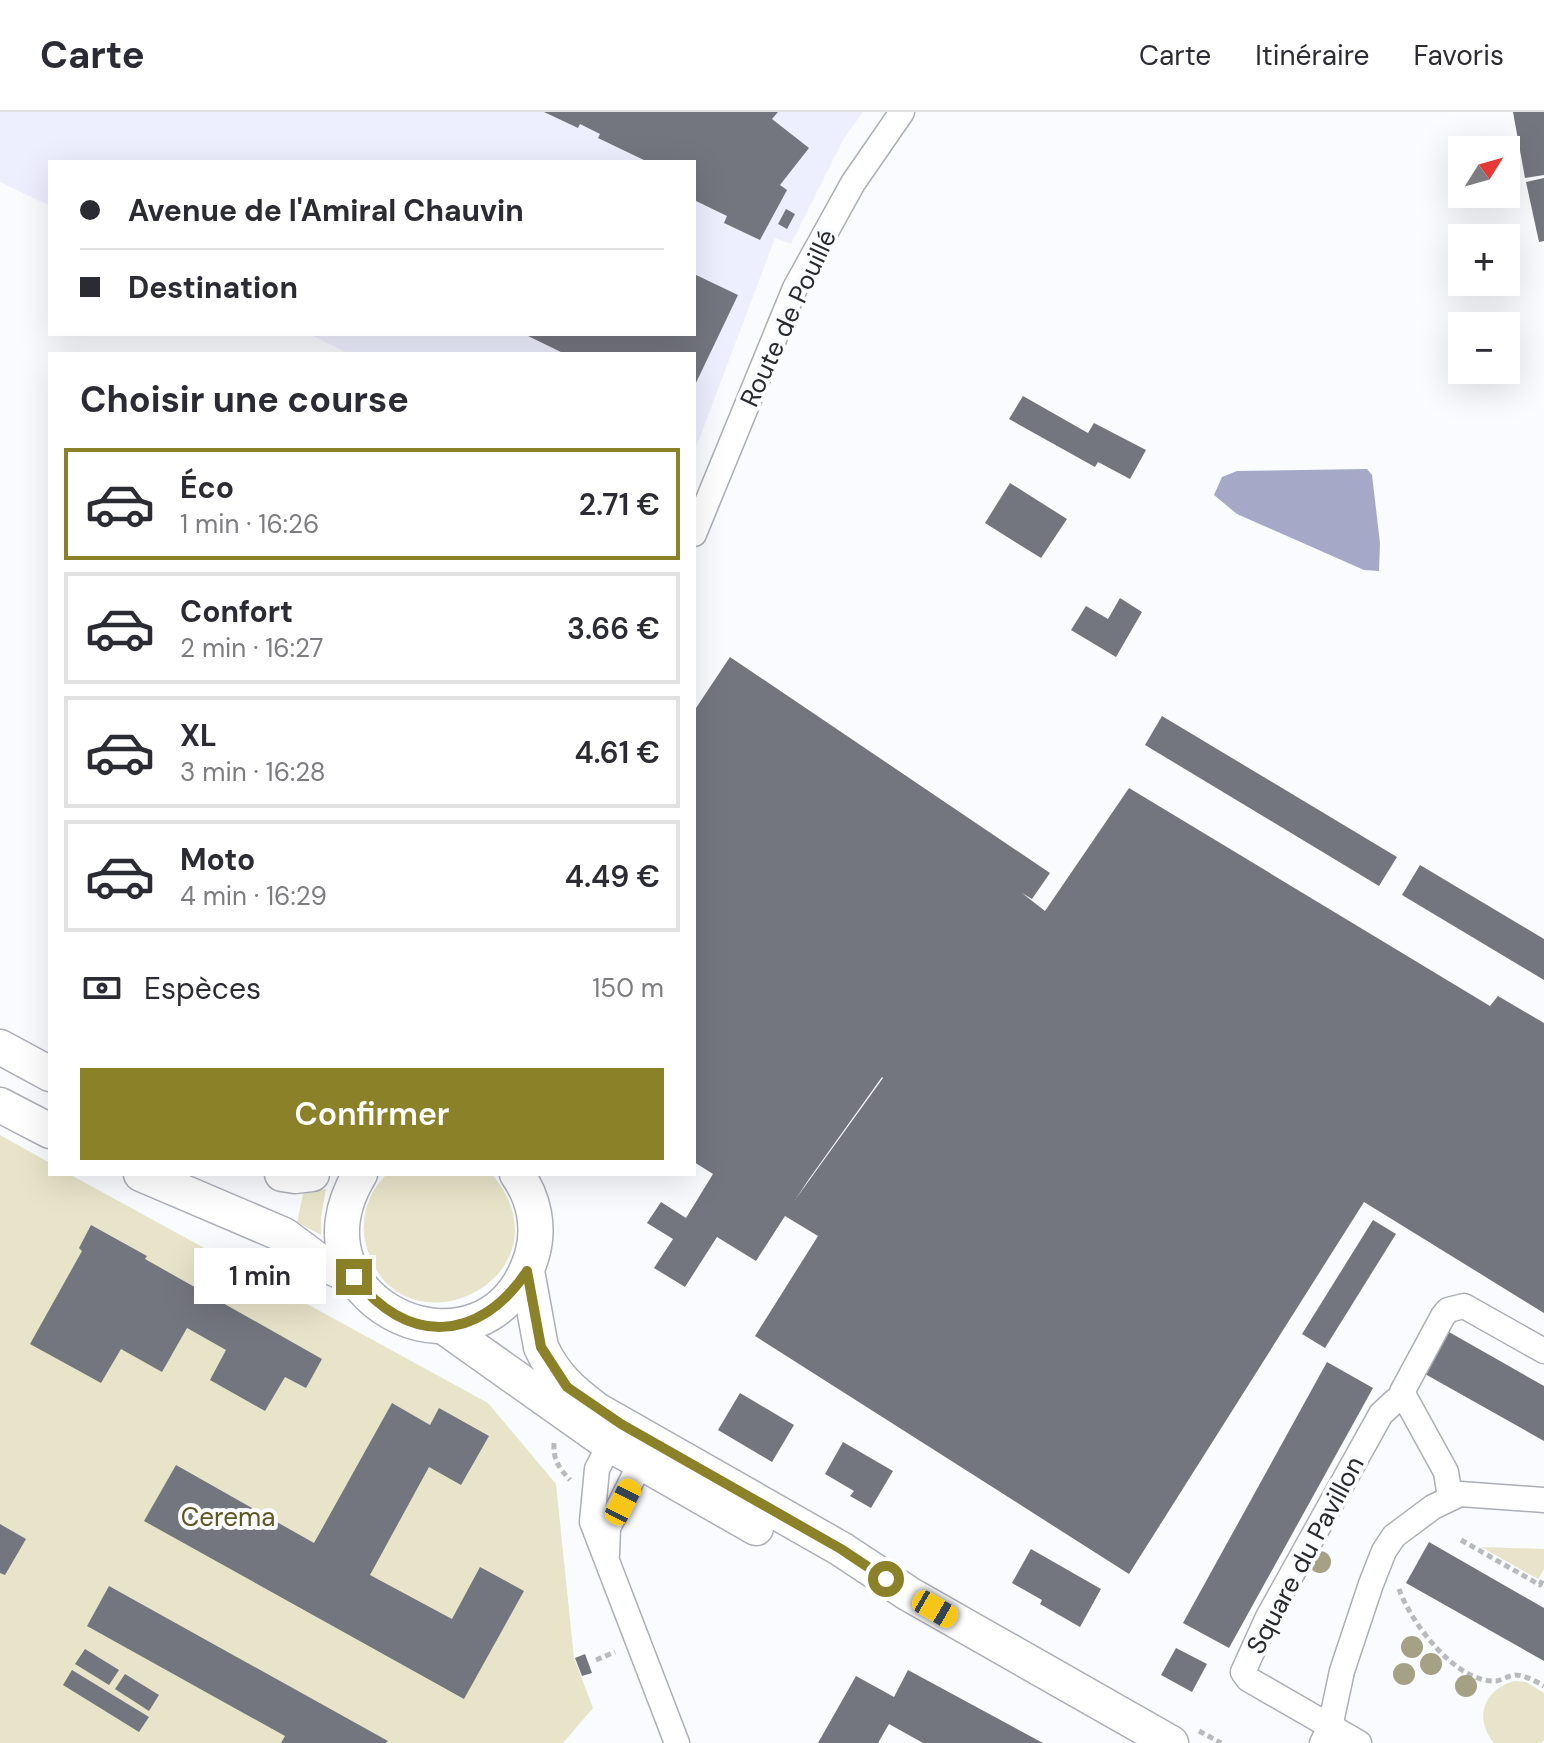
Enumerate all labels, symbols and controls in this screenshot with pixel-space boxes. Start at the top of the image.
text: Carte [40,30,145,80]
text: Carte [1139,37,1211,74]
text: Itinéraire [1255,37,1369,74]
text: Favoris [1413,37,1504,74]
north arrow [1448,136,1520,208]
map controls [1448,136,1520,384]
text: Avenue de l'Amiral Chauvin [128,191,524,230]
street label: Route de Pouillé [732,224,844,412]
button: + [1448,224,1520,296]
text: Destination [128,268,298,307]
button: − [1448,312,1520,384]
text: Choisir une course [80,376,409,423]
icon: car [84,468,156,540]
text: Éco [180,468,234,507]
text: 2.71 € [579,485,660,524]
text: 1 min · 16:26 [180,507,319,541]
icon: car [84,592,156,664]
text: Confort [180,592,293,631]
text: 3.66 € [567,609,660,648]
text: 2 min · 16:27 [180,631,323,665]
icon: car [84,716,156,788]
text: XL [180,716,217,755]
text: 4.61 € [574,733,660,772]
text: 3 min · 16:28 [180,755,326,789]
icon: car [84,840,156,912]
text: Moto [180,840,255,879]
text: 4.49 € [565,857,660,896]
text: 4 min · 16:29 [180,879,327,913]
icon: cash [80,966,124,1010]
text: Espèces [144,969,261,1008]
text: 150 m [592,971,664,1005]
button: Confirmer [80,1068,664,1160]
callout: 1 min [194,1249,326,1305]
text: 1 min [229,1259,291,1293]
route end [336,1259,372,1295]
street label: Square du Pavillon [1238,1450,1372,1660]
car [601,1475,645,1529]
park label: Cerema [181,1500,275,1534]
route start [868,1561,904,1597]
car [908,1587,962,1631]

